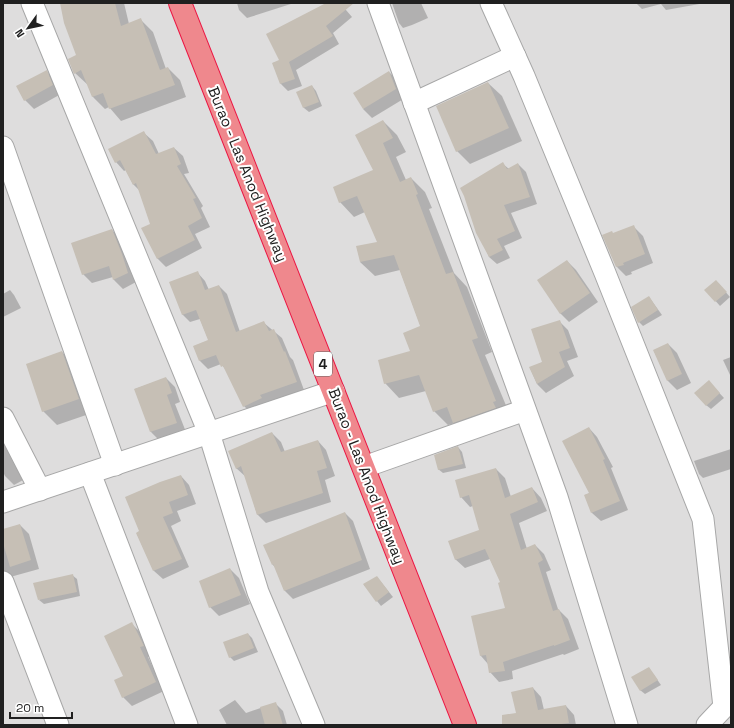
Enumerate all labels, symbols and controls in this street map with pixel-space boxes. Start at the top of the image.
north arrow [8,8,48,48]
text: N [12,27,27,40]
street label: Burao - Las Anod Highway [204,84,292,264]
road number: 4 [314,352,332,376]
street label: Burao - Las Anod Highway [325,385,409,567]
scale bar [10,694,72,720]
text: 20 m [16,700,44,716]

